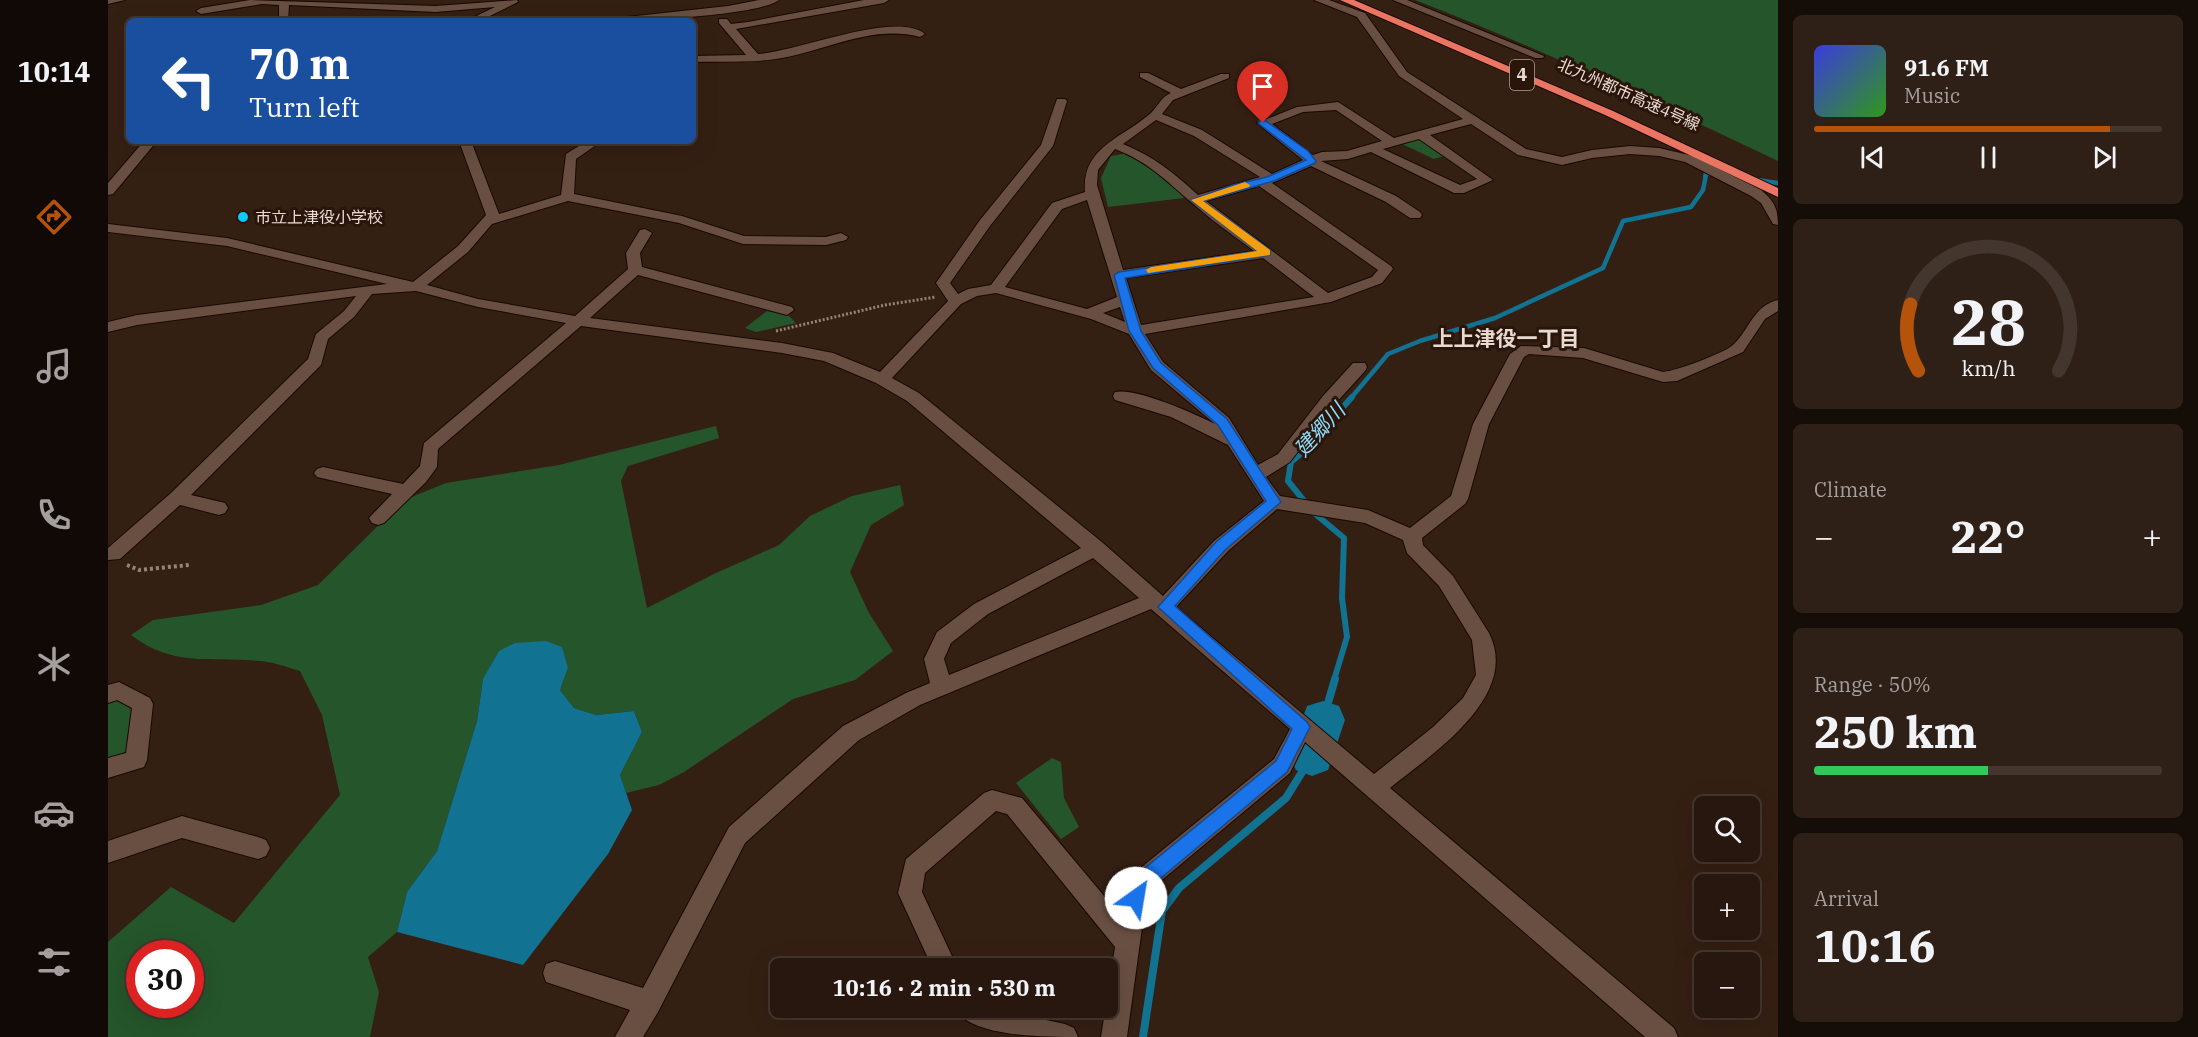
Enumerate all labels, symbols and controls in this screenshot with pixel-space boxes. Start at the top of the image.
text: 70 m [249,36,350,91]
icon: left [150,42,228,120]
text: 91.6 FM [1904,53,1989,82]
text: 10:14 [18,54,90,89]
street label: 北九州都市高速4号線 [1555,54,1703,134]
road number: 4 [1510,60,1534,90]
pin [1237,61,1288,123]
icon: arrive [1246,70,1279,103]
text: Music [1904,82,1960,109]
text: Turn left [249,89,360,124]
icon: previous [1856,141,1889,174]
icon: pause [1972,141,2005,174]
icon: next [2088,141,2121,174]
icon: directions [33,196,75,238]
place label: 市立上津役小学校 [255,207,383,227]
marker: 市立上津役小学校 [236,210,250,224]
text: 28 [1951,281,2025,362]
district label: 上上津役一丁目 [1433,324,1580,352]
icon: music [33,345,75,387]
text: km/h [1961,355,2015,383]
water label: 建郷川 [1288,395,1352,462]
text: Climate [1814,476,1887,503]
icon: phone [33,494,75,536]
text: 22° [1950,507,2026,565]
text: − [1814,515,1834,558]
text: + [2142,515,2162,558]
icon: climate [33,643,75,685]
text: Range · 50% [1814,671,1931,698]
text: 250 km [1814,702,1977,760]
icon: car [33,792,75,834]
map controls [1694,796,1760,1018]
button: search [1694,796,1760,862]
position arrow [1104,866,1168,930]
button: + [1694,874,1760,940]
text: Arrival [1814,885,1879,912]
text: 10:16 [1814,916,1936,974]
speed limit sign: 30 [126,940,204,1018]
icon: filters [33,941,75,983]
button: − [1694,952,1760,1018]
text: 10:16 · 2 min · 530 m [832,973,1056,1002]

